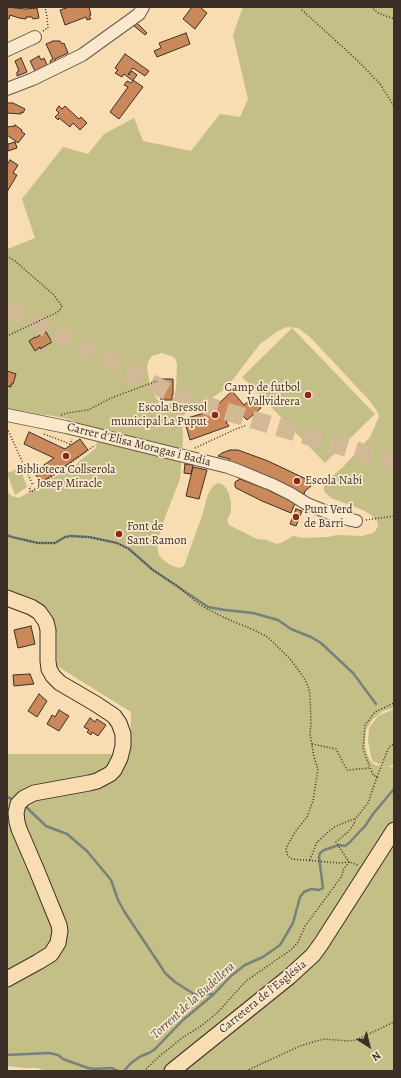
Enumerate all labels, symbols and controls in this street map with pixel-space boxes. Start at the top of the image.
place label: Camp de futbol Vallvidrera [225,381,300,409]
marker: Camp de futbol Vallvidrera [303,390,313,400]
place label: Escola Bressol municipal La Puput [111,401,207,429]
marker: Escola Bressol municipal La Puput [210,410,220,420]
street label: Carrer d'Elisa Moragas i Badia [66,420,212,470]
marker: Biblioteca Collserola - Josep Miracle [61,451,71,461]
place label: Biblioteca Collserola - Josep Miracle [16,463,116,491]
place label: Escola Nabí [305,474,362,488]
marker: Escola Nabí [292,476,302,486]
place label: Punt Verd de Barri [304,503,353,531]
marker: Punt Verd de Barri [291,512,301,522]
place label: Font de Sant Ramon [127,520,187,548]
marker: Font de Sant Ramon [114,529,124,539]
street label: Carretera de l'Església [216,957,310,1037]
water label: Torrent de la Budellera [148,959,238,1043]
north arrow [349,1026,389,1066]
text: N [369,1048,384,1065]

